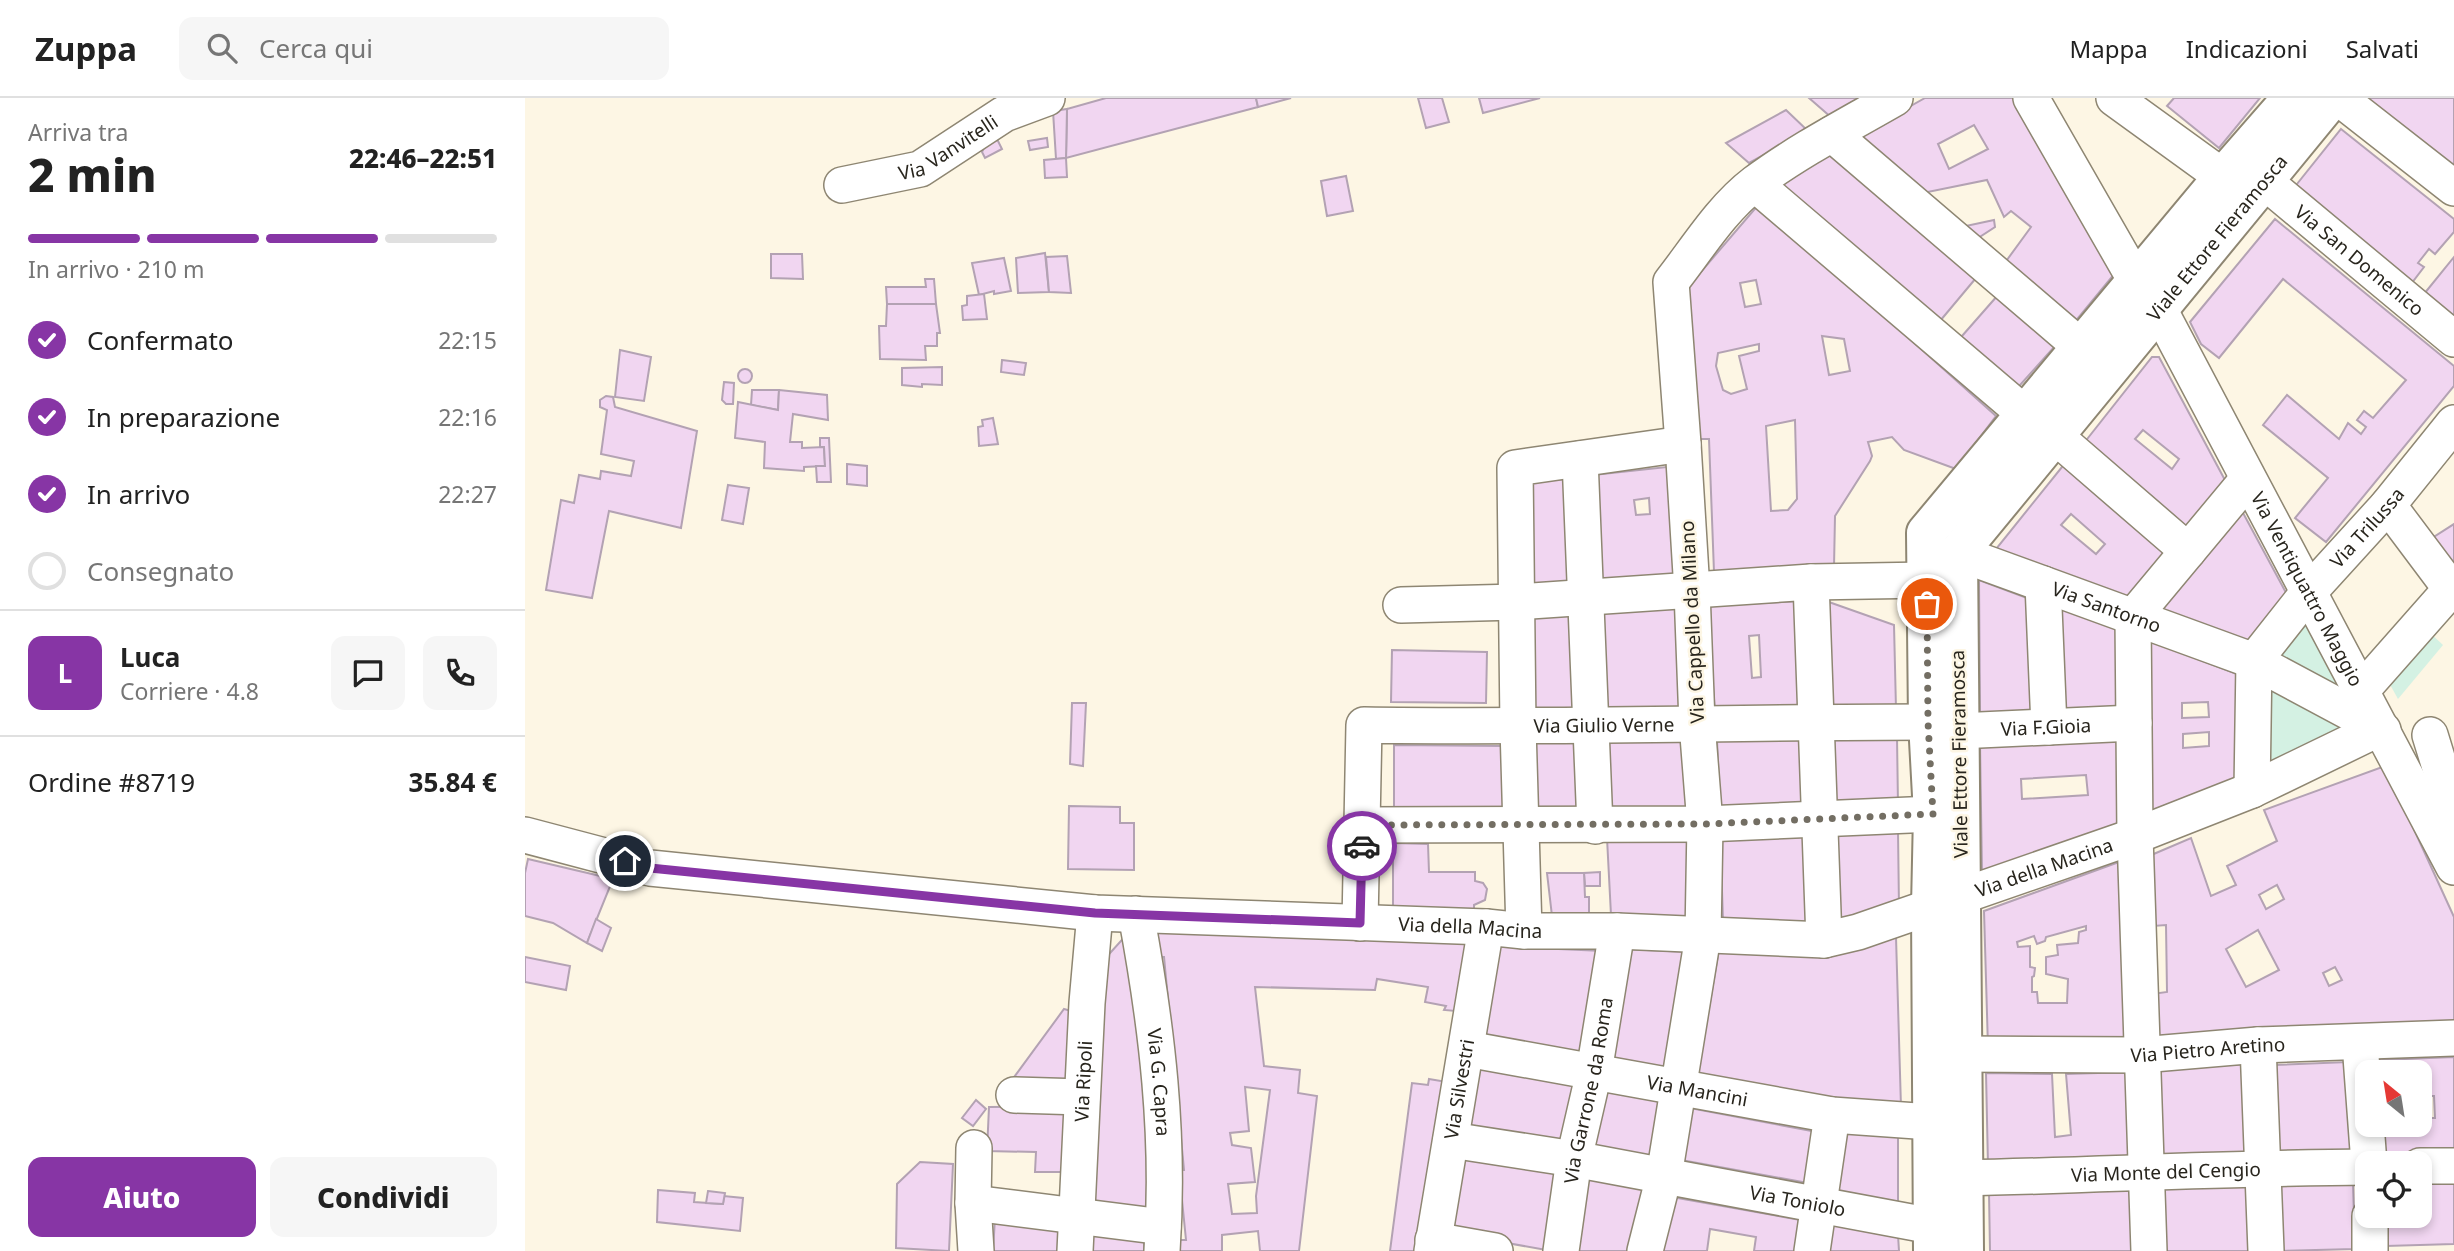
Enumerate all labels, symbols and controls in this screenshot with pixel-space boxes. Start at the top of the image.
search box [179,17,669,80]
text: Zuppa [35,26,137,71]
icon: search [203,29,241,67]
text: Cerca qui [259,30,373,66]
text: Mappa [2070,32,2148,65]
text: Indicazioni [2186,32,2308,65]
text: Salvati [2346,32,2419,65]
street label: Via Vanvitelli [896,109,1003,186]
text: Arriva tra [28,116,128,148]
text: 22:46–22:51 [349,140,497,176]
text: 2 min [28,143,157,205]
street label: Viale Ettore Fieramosca [2141,149,2293,327]
street label: Via San Domenico [2289,199,2430,322]
text: In arrivo · 210 m [28,253,205,285]
icon: check [28,321,66,359]
text: Confermato [87,322,234,358]
text: 22:15 [438,324,497,356]
icon: check [28,398,66,436]
text: In preparazione [87,399,280,435]
text: 22:16 [438,401,497,433]
icon: check [28,475,66,513]
text: In arrivo [87,476,190,512]
text: 22:27 [438,478,497,510]
street label: Via Trilussa [2324,482,2410,573]
street label: Via Ventiquattro Maggio [2245,487,2369,691]
street label: Via Cappello da Milano [1674,520,1710,724]
text: Consegnato [87,553,234,589]
pin [1897,574,1957,634]
street label: Via Santorno [2048,575,2165,639]
icon: bag [1908,585,1946,623]
button: chat [331,636,405,710]
button: phone [423,636,497,710]
text: Luca [120,639,180,675]
street label: Viale Ettore Fieramosca [1944,650,1974,858]
text: L [58,655,72,691]
text: Corriere · 4.8 [120,675,259,707]
street label: Via Giulio Verne [1533,711,1675,739]
street label: Via F.Gioia [2000,712,2092,742]
text: Ordine #8719 [28,764,195,800]
text: 35.84 € [409,764,497,800]
courier [1327,811,1397,881]
icon: car [1343,827,1381,865]
pin [595,831,655,891]
street label: Via della Macina [1972,832,2116,903]
icon: home [606,842,644,880]
street label: Via della Macina [1398,911,1542,944]
street label: Via Garrone da Roma [1558,995,1619,1185]
street label: Via G. Capra [1141,1027,1176,1137]
street label: Via Pietro Aretino [2130,1031,2286,1068]
street label: Via Silvestri [1438,1037,1480,1141]
street label: Via Ripoli [1068,1040,1098,1123]
north arrow [2355,1060,2433,1138]
map controls [2355,1060,2432,1228]
street label: Via Mancini [1645,1069,1750,1113]
button: locate [2355,1151,2432,1228]
street label: Via Monte del Cengio [2071,1156,2261,1188]
button: Aiuto [28,1157,256,1237]
button: Condividi [270,1157,497,1237]
street label: Via Toniolo [1747,1179,1848,1223]

